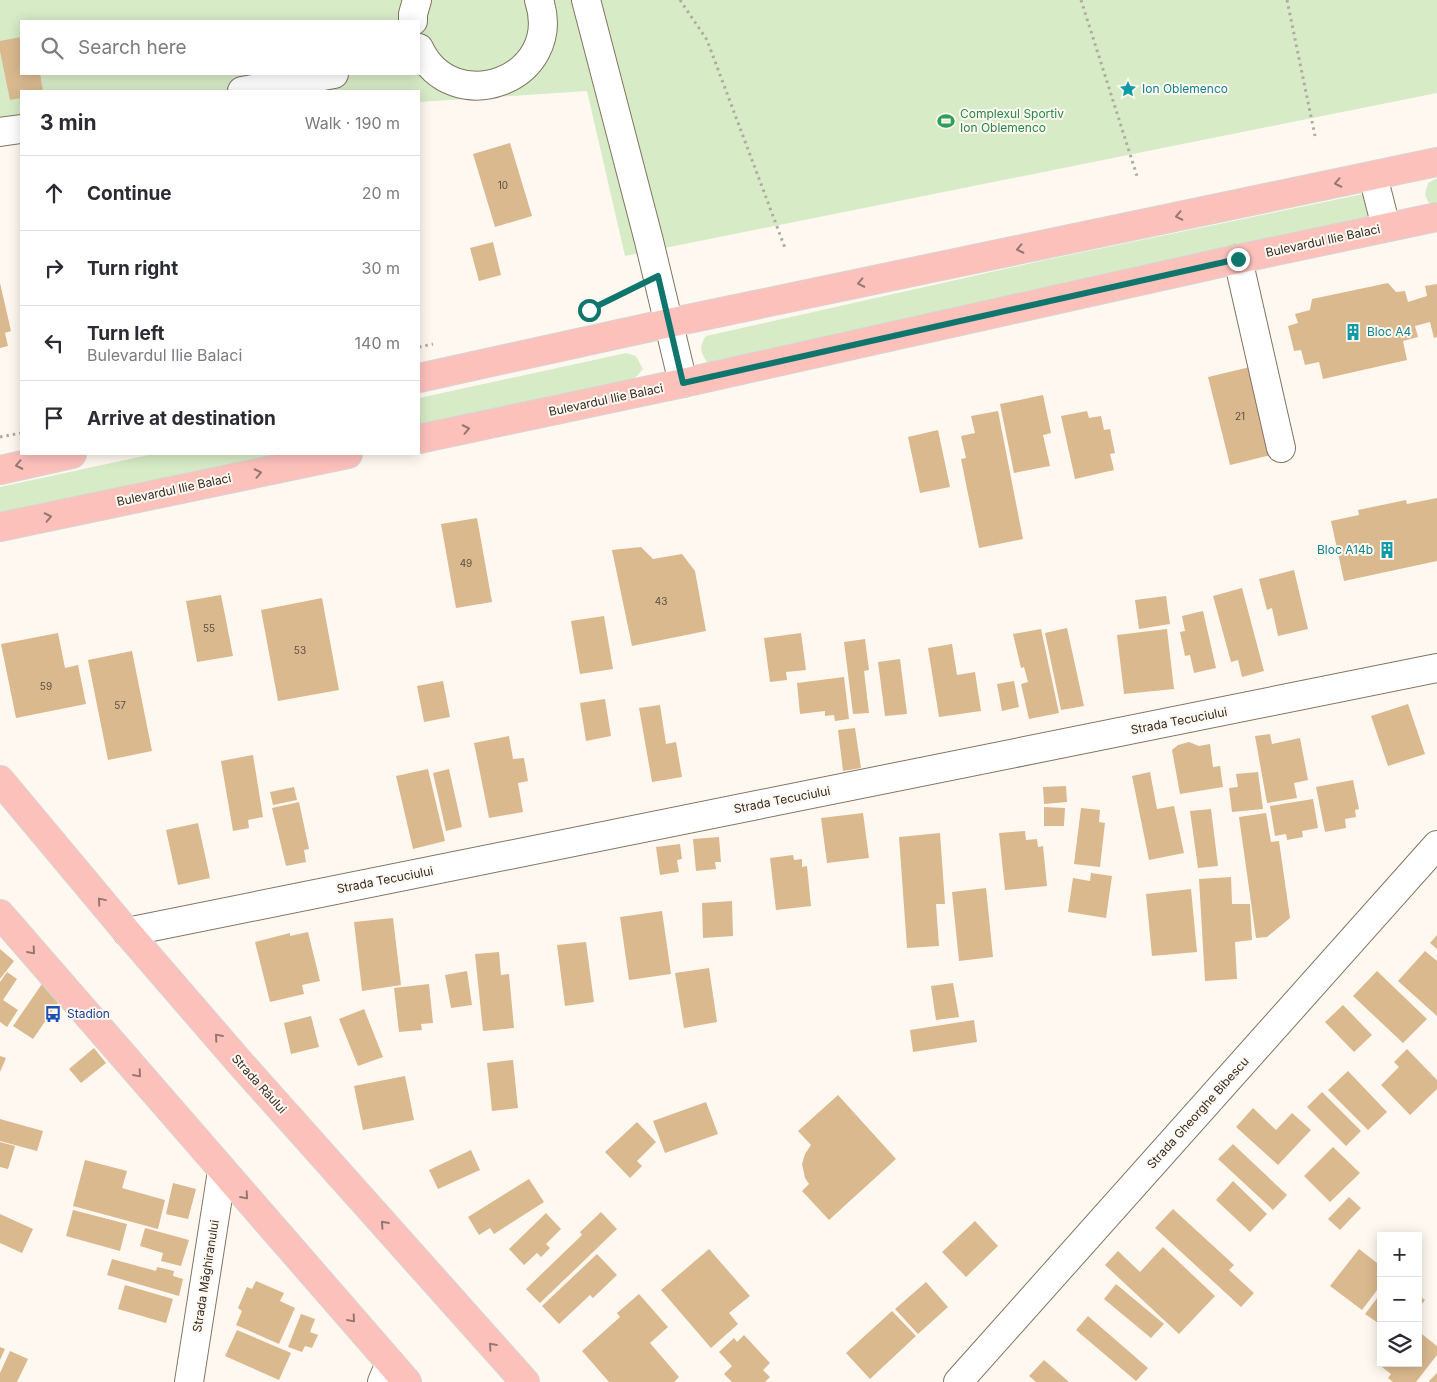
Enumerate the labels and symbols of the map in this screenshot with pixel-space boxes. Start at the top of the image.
place icon: Ion Oblemenco [1118,79,1138,99]
place label: Ion Oblemenco [1142,81,1228,96]
place label: Complexul Sportiv Ion Oblemenco [960,106,1064,135]
sports icon: Complexul Sportiv Ion Oblemenco [936,111,956,131]
one-way arrow [1334,177,1342,188]
house number: 10 [498,179,508,191]
one-way arrow [1175,210,1183,221]
street label: Bulevardul Ilie Balaci [1264,221,1382,260]
one-way arrow [1015,244,1024,254]
route end [1227,248,1250,271]
one-way arrow [856,277,865,287]
route start [578,299,601,322]
building icon: Bloc A4 [1343,322,1363,342]
place label: Bloc A4 [1367,324,1411,339]
street label: Bulevardul Ilie Balaci [547,380,665,419]
house number: 21 [1235,410,1245,422]
one-way arrow [462,424,471,435]
one-way arrow [15,460,23,470]
one-way arrow [254,468,263,478]
street label: Bulevardul Ilie Balaci [115,470,233,509]
one-way arrow [43,512,52,523]
building icon: Bloc A14b [1377,540,1397,560]
place label: Bloc A14b [1317,542,1373,557]
house number: 49 [460,557,472,569]
house number: 43 [655,595,667,607]
house number: 55 [203,622,215,634]
house number: 53 [294,644,306,656]
house number: 59 [40,680,52,692]
house number: 57 [114,699,126,711]
street label: Strada Tecuciului [1129,704,1228,737]
street label: Strada Tecuciului [732,783,831,816]
street label: Strada Tecuciului [335,863,434,896]
one-way arrow [98,898,106,907]
one-way arrow [26,945,35,954]
bus stop icon: Stadion [43,1004,63,1024]
place label: Stadion [67,1006,110,1021]
one-way arrow [215,1034,224,1043]
street label: Strada Râului [229,1051,290,1117]
street label: Strada Gheorghe Bibescu [1144,1054,1252,1172]
one-way arrow [132,1068,141,1077]
one-way arrow [239,1191,248,1200]
street label: Strada Măghiranului [189,1219,222,1333]
one-way arrow [381,1221,390,1230]
one-way arrow [346,1313,355,1322]
one-way arrow [489,1342,498,1351]

